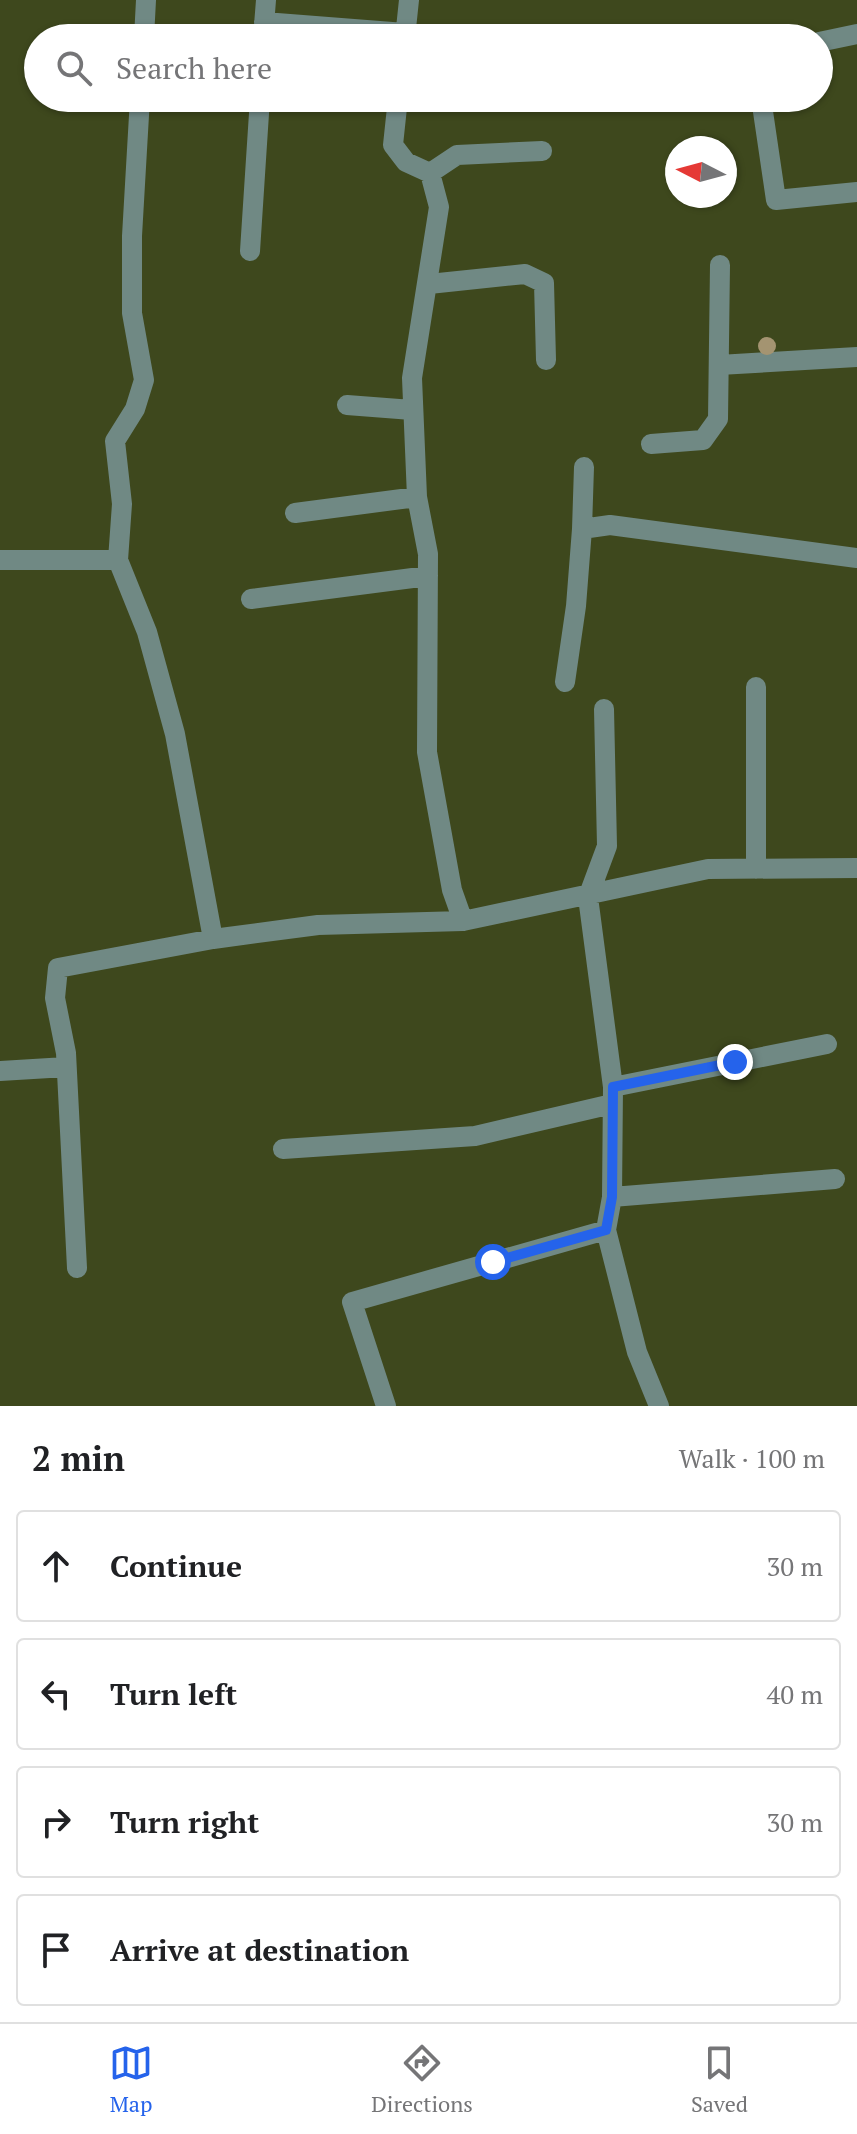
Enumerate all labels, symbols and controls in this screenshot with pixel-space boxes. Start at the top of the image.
search box [24,24,833,112]
icon: search [52,46,96,90]
text: Search here [116,48,272,88]
north arrow [665,136,737,208]
route end [717,1044,753,1080]
route start [475,1244,511,1280]
text: 2 min [32,1436,125,1481]
text: Walk · 100 m [679,1441,825,1475]
icon: ahead [34,1544,78,1588]
text: Continue [110,1546,242,1586]
text: 30 m [767,1549,823,1583]
icon: left [34,1672,78,1716]
text: Turn left [110,1674,237,1714]
text: 40 m [767,1677,823,1711]
icon: right [34,1800,78,1844]
text: Turn right [110,1802,259,1842]
text: 30 m [767,1805,823,1839]
icon: arrive [34,1928,78,1972]
text: Arrive at destination [110,1930,409,1970]
tab: Map [109,2041,153,2118]
tab: Directions [371,2041,473,2118]
tab: Saved [691,2041,748,2118]

